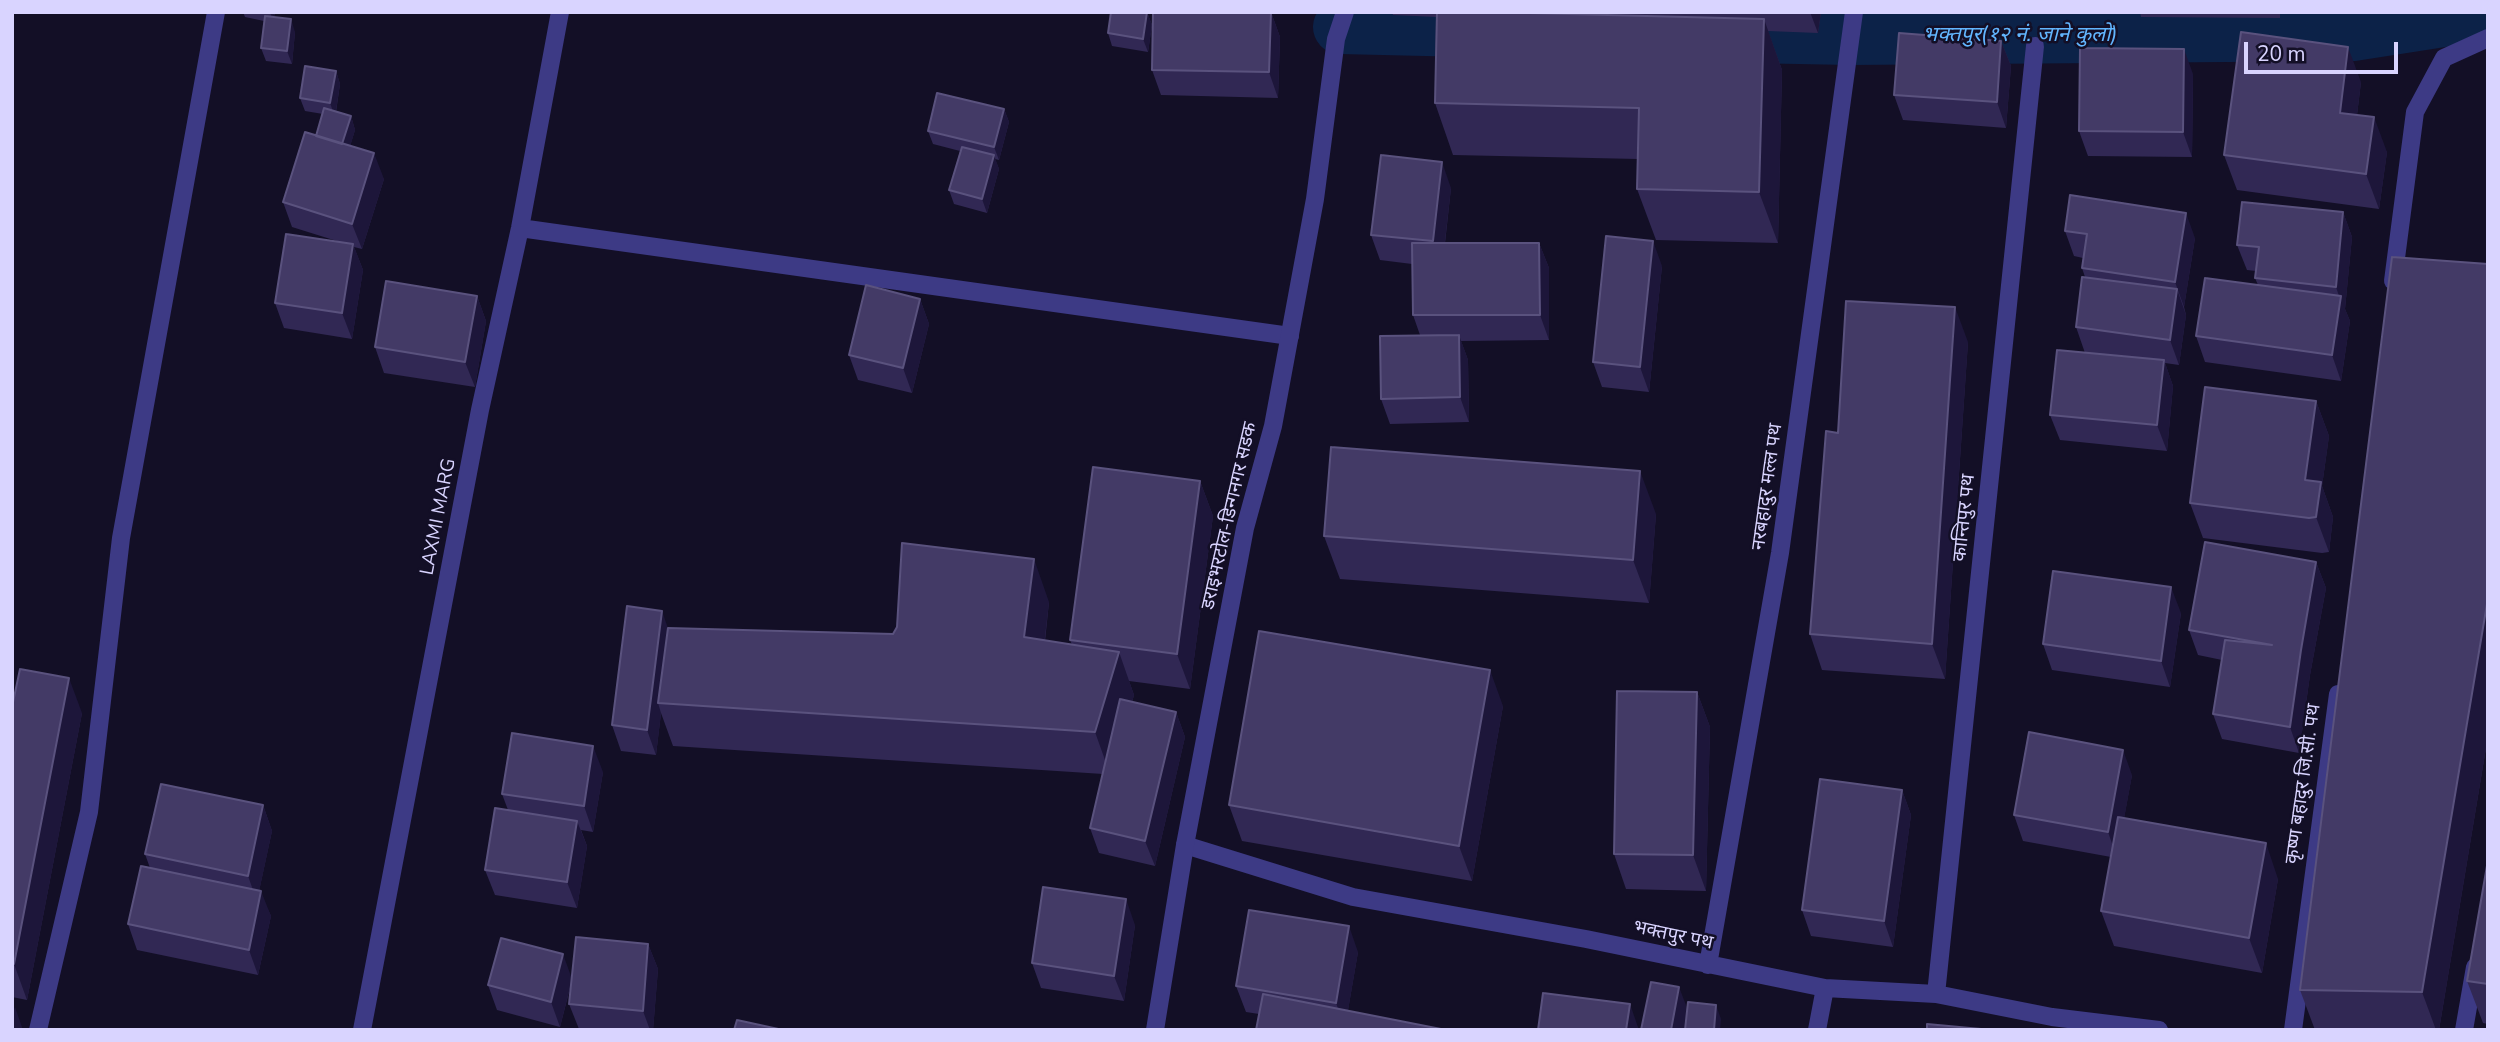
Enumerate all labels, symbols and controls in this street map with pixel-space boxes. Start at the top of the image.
water label: भक्तपुर(१२ नं. जाने कुलो) [1923,23,2117,49]
scale bar [2248,28,2402,72]
text: 20 m [2257,40,2306,68]
street label: डराइभरटोल-डिन्गनगर सडक [1197,420,1263,612]
street label: नरबहादुर मल्ल पथ [1748,422,1788,552]
street label: LAXMI MARG [417,457,461,577]
street label: कान्तिपुर पथ [1949,473,1981,563]
street label: कृष्ण बहादुर जि.सी. पथ [2281,703,2327,865]
street label: भक्तपुर पथ [1631,916,1715,956]

